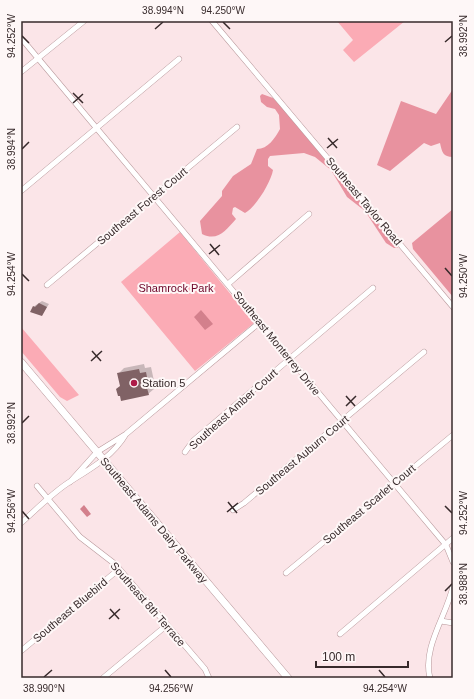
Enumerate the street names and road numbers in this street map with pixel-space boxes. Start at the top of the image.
street label: Southeast Taylor Road [324,155,404,247]
street label: Southeast Forest Court [95,165,189,247]
street label: Southeast Monterrey Drive [231,288,323,398]
street label: Southeast Amber Court [186,366,280,452]
street label: Southeast Auburn Court [253,413,351,497]
street label: Southeast Adams Dairy Parkway [98,455,210,586]
street label: Southeast Scarlet Court [320,462,418,546]
street label: Southeast 8th Terrace [108,560,188,648]
street label: Southeast Bluebird [31,576,109,644]

